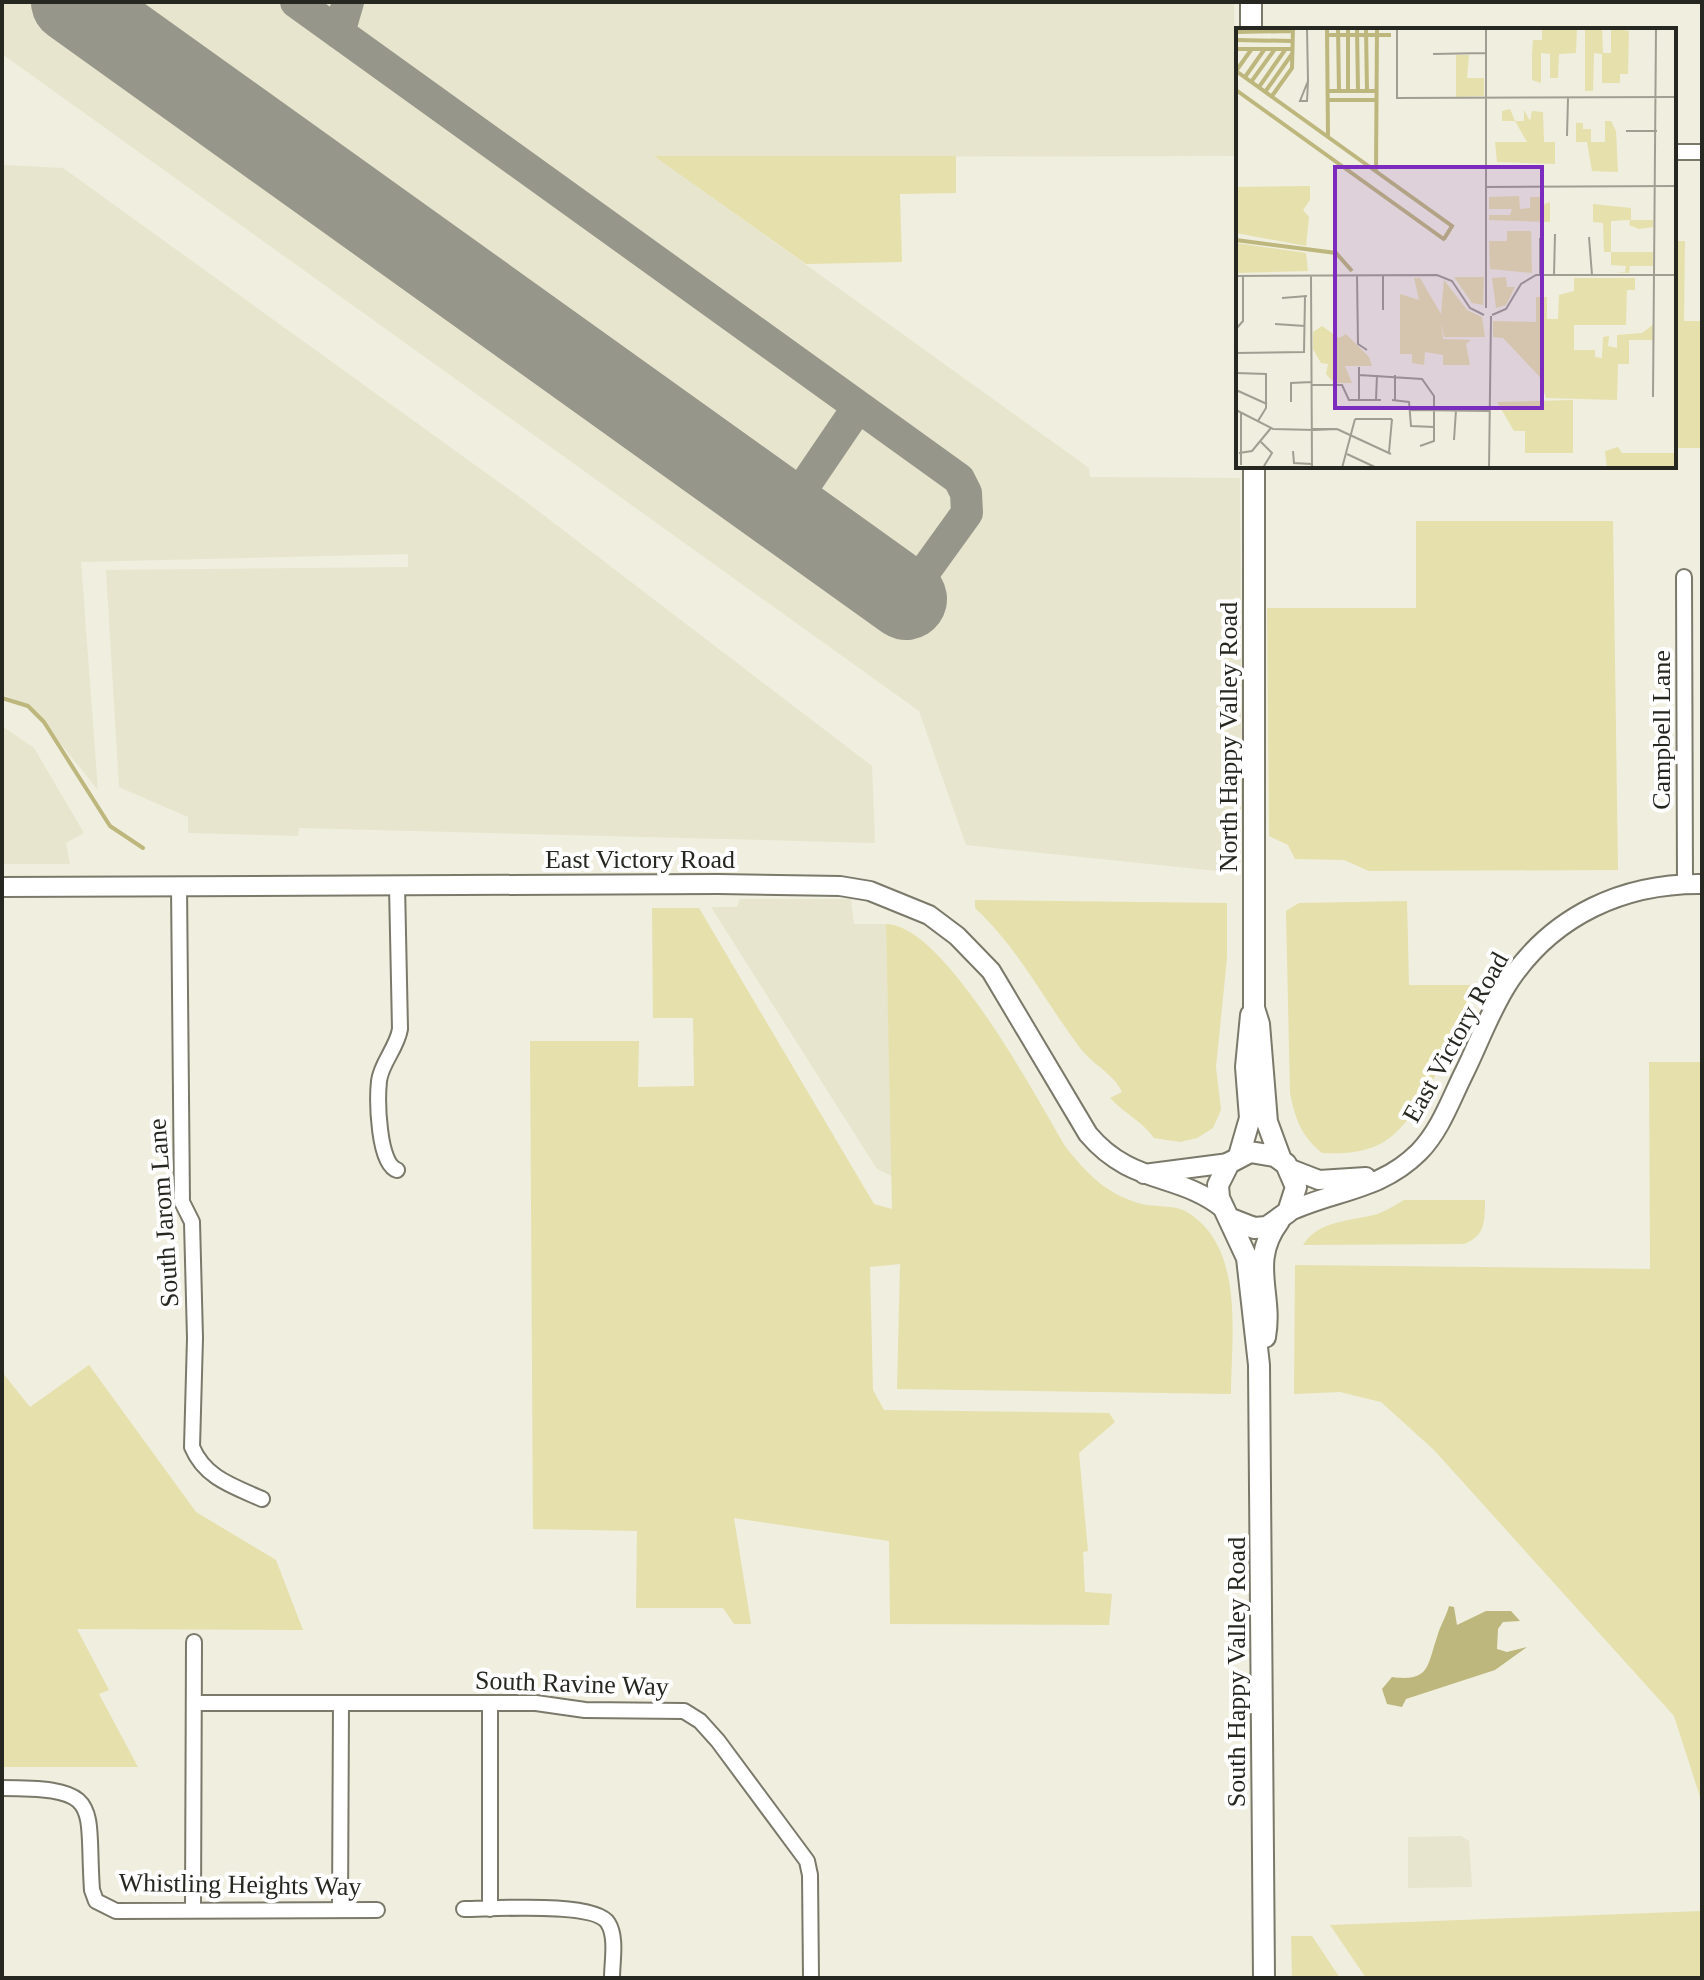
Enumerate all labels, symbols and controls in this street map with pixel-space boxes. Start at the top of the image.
inset map [1236,28,1676,468]
street label: North Happy Valley Road [1214,602,1243,872]
street label: Campbell Lane [1647,650,1676,810]
street label: East Victory Road [545,845,735,874]
street label: East Victory Road [1397,947,1514,1127]
street label: South Jarom Lane [142,1118,185,1308]
street label: South Happy Valley Road [1222,1537,1251,1807]
street label: South Ravine Way [475,1666,669,1701]
street label: Whistling Heights Way [118,1868,362,1901]

